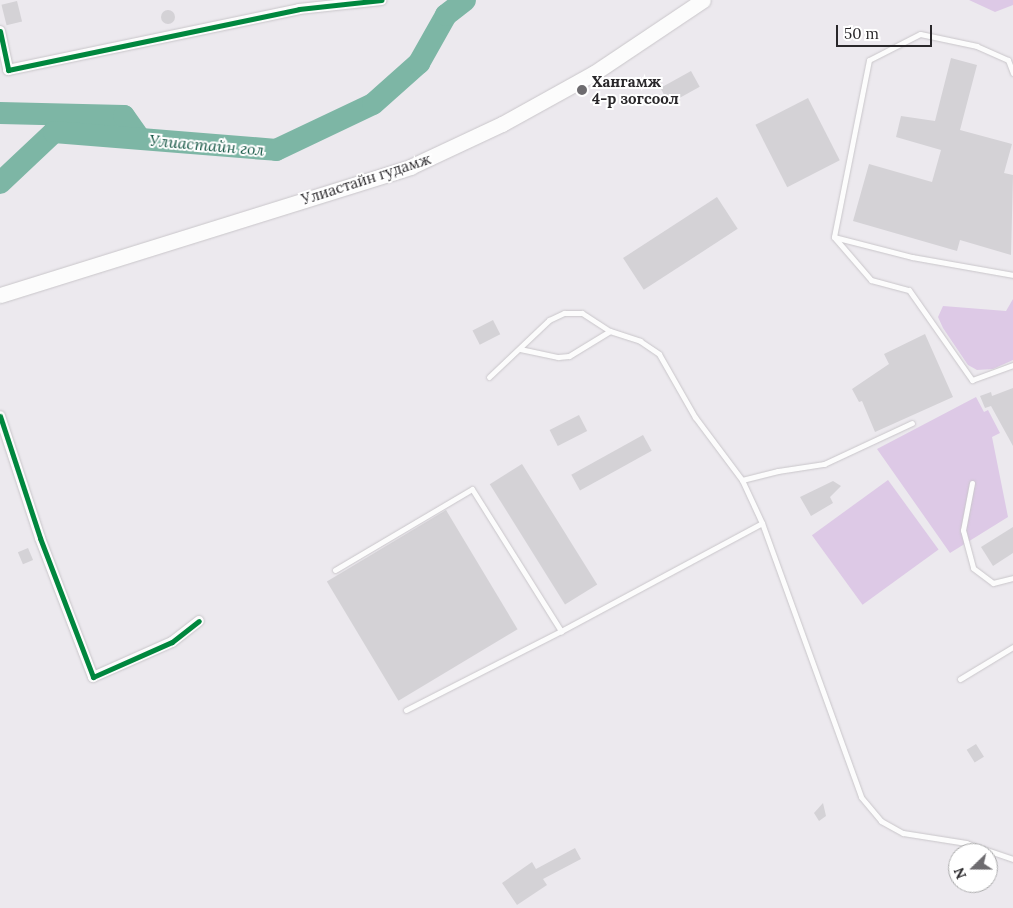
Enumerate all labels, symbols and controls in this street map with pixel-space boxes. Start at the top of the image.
scale bar [838,15,934,47]
text: 50 m [844,24,879,43]
place label: Хангамж 4-р зогсоол [592,72,679,107]
marker: Хангамж 4-р зогсоол [576,84,588,96]
water label: Улиастайн гол [149,130,265,160]
street label: Улиастайн гудамж [299,150,433,208]
north arrow [948,843,998,893]
text: N [950,865,970,882]

